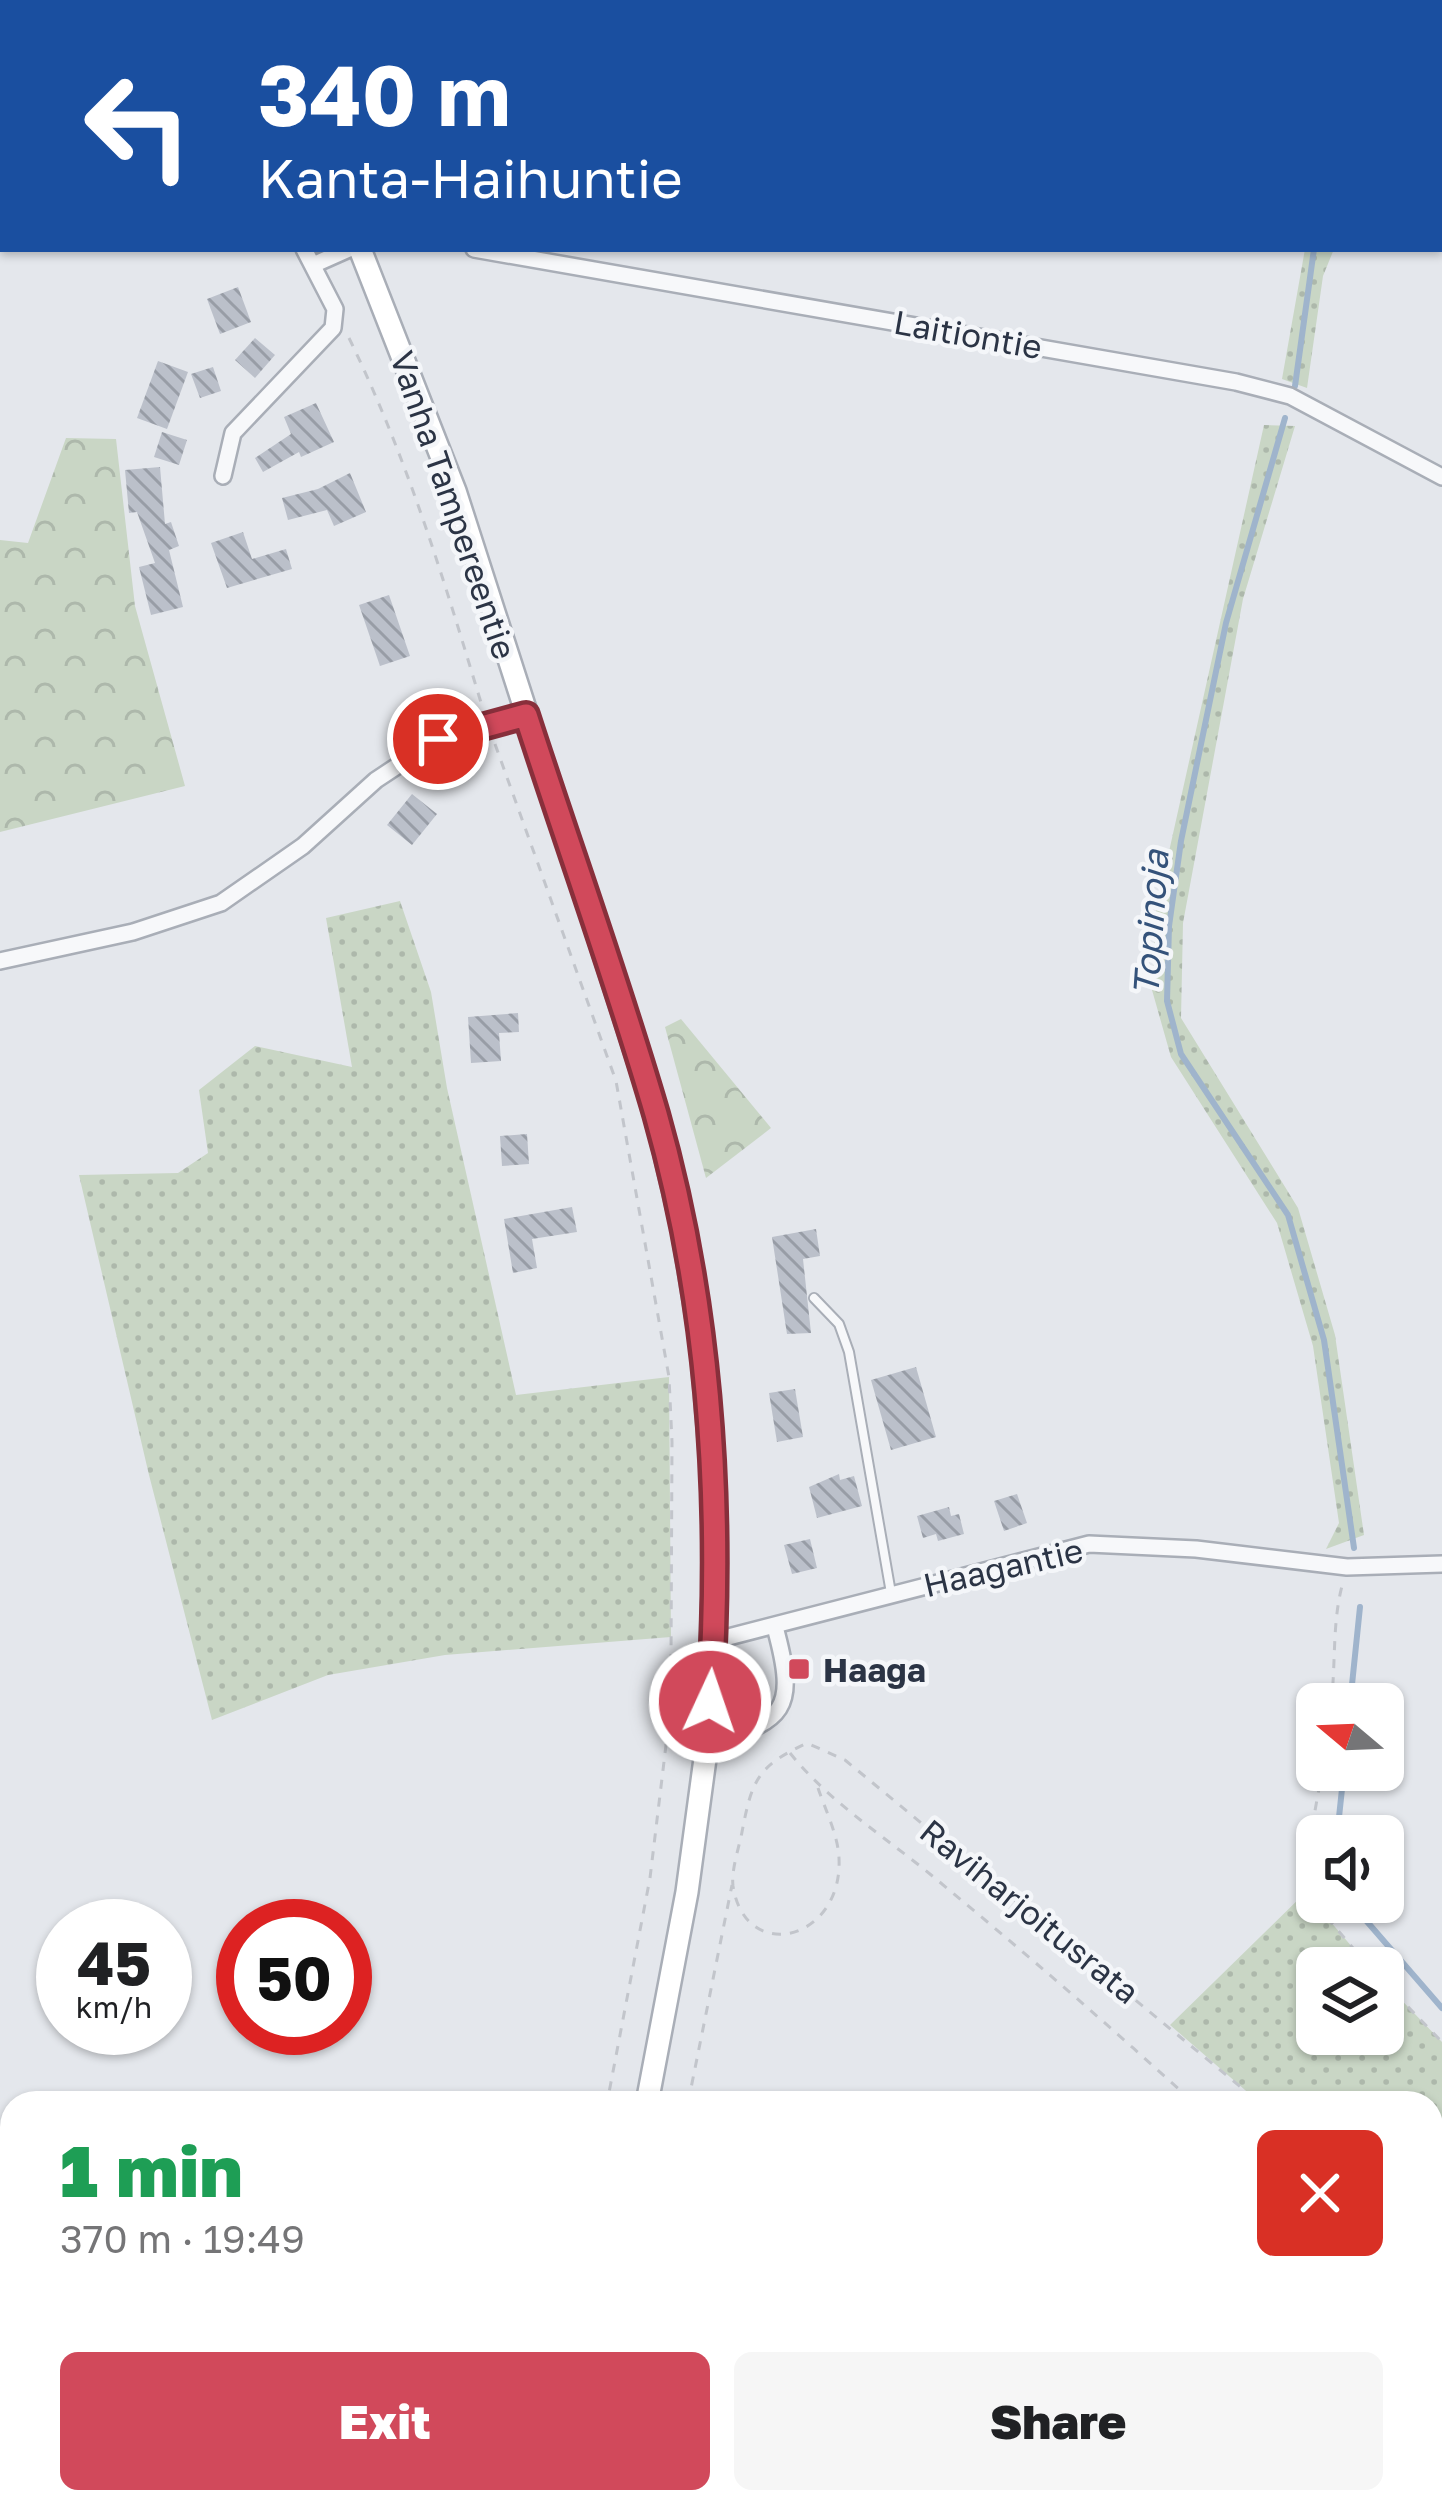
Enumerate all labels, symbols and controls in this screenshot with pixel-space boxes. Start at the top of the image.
text: 340 m [258,44,511,144]
icon: left [60,48,216,204]
text: Kanta-Haihuntie [258,145,683,210]
street label: Laitiontie [891,302,1045,366]
street label: Vanha Tampereentie [383,346,525,664]
pin [387,688,489,790]
icon: arrive [405,706,471,772]
water label: Topinoja [1123,847,1177,997]
street label: Haagantie [919,1530,1087,1604]
position arrow [647,1639,773,1765]
place label: Haaga [823,1650,926,1689]
marker: Haaga [786,1656,812,1682]
north arrow [1296,1683,1404,1791]
map controls [1296,1683,1404,2055]
street label: Raviharjoitusrata [913,1811,1147,2011]
button: sound [1296,1815,1404,1923]
speed limit sign: 50 [216,1899,372,2055]
text: 45 [77,1926,151,1998]
button: layers [1296,1947,1404,2055]
text: km/h [76,1989,152,2025]
text: 1 min [60,2126,243,2213]
button: close [1257,2130,1383,2256]
text: 370 m · 19:49 [60,2215,305,2262]
button: Exit [60,2352,710,2490]
button: Share [734,2352,1383,2490]

